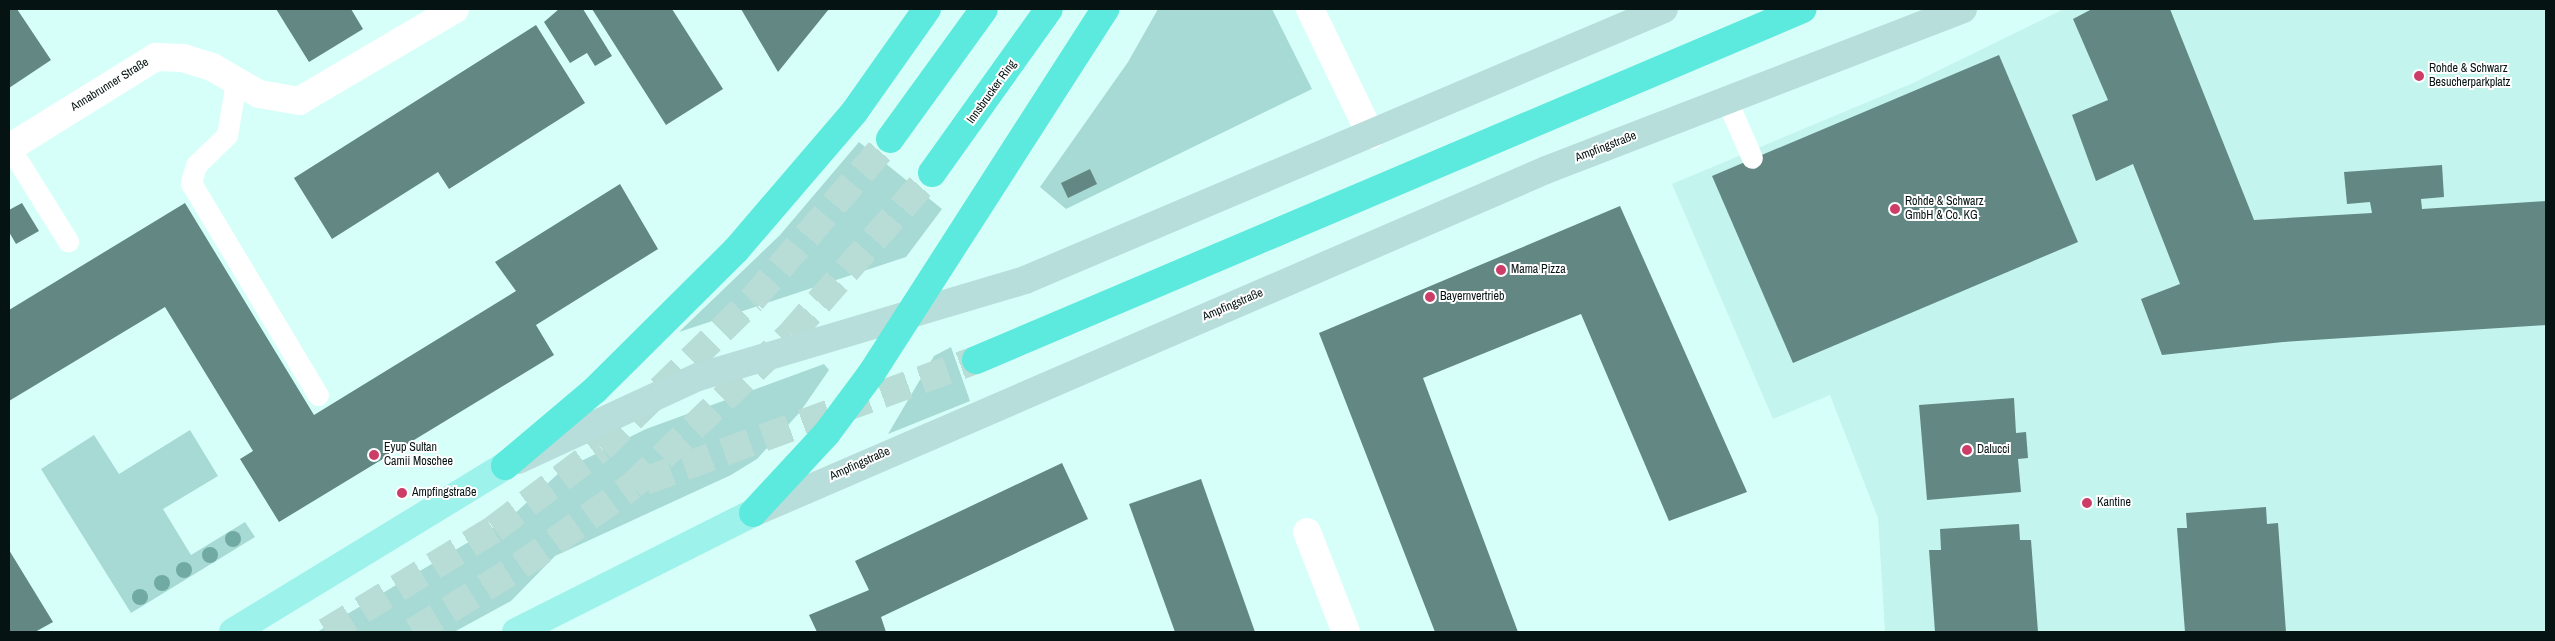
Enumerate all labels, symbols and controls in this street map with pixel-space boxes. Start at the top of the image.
street label: Annabrunner Straße [68,55,152,115]
street label: Innsbrucker Ring [964,57,1020,127]
place label: Rohde & Schwarz Besucherparkplatz [2429,62,2510,90]
marker: Rohde & Schwarz Besucherparkplatz [2413,70,2425,82]
street label: Ampfingstraße [1573,129,1639,165]
place label: Rohde & Schwarz GmbH & Co. KG [1905,195,1984,223]
marker: Rohde & Schwarz GmbH & Co. KG [1889,203,1901,215]
place label: Mama Pizza [1511,263,1566,277]
marker: Mama Pizza [1495,264,1507,276]
street label: Ampfingstraße [1200,286,1266,324]
place label: Bayernvertrieb [1440,290,1505,304]
marker: Bayernvertrieb [1424,291,1436,303]
place label: Eyup Sultan Camii Moschee [384,441,453,469]
place label: Dalucci [1977,443,2010,457]
street label: Ampfingstraße [828,444,892,484]
marker: Dalucci [1961,444,1973,456]
marker: Eyup Sultan Camii Moschee [368,449,380,461]
place label: Ampfingstraße [412,486,477,500]
marker: Ampfingstraße [396,487,408,499]
place label: Kantine [2097,496,2131,510]
marker: Kantine [2081,497,2093,509]

